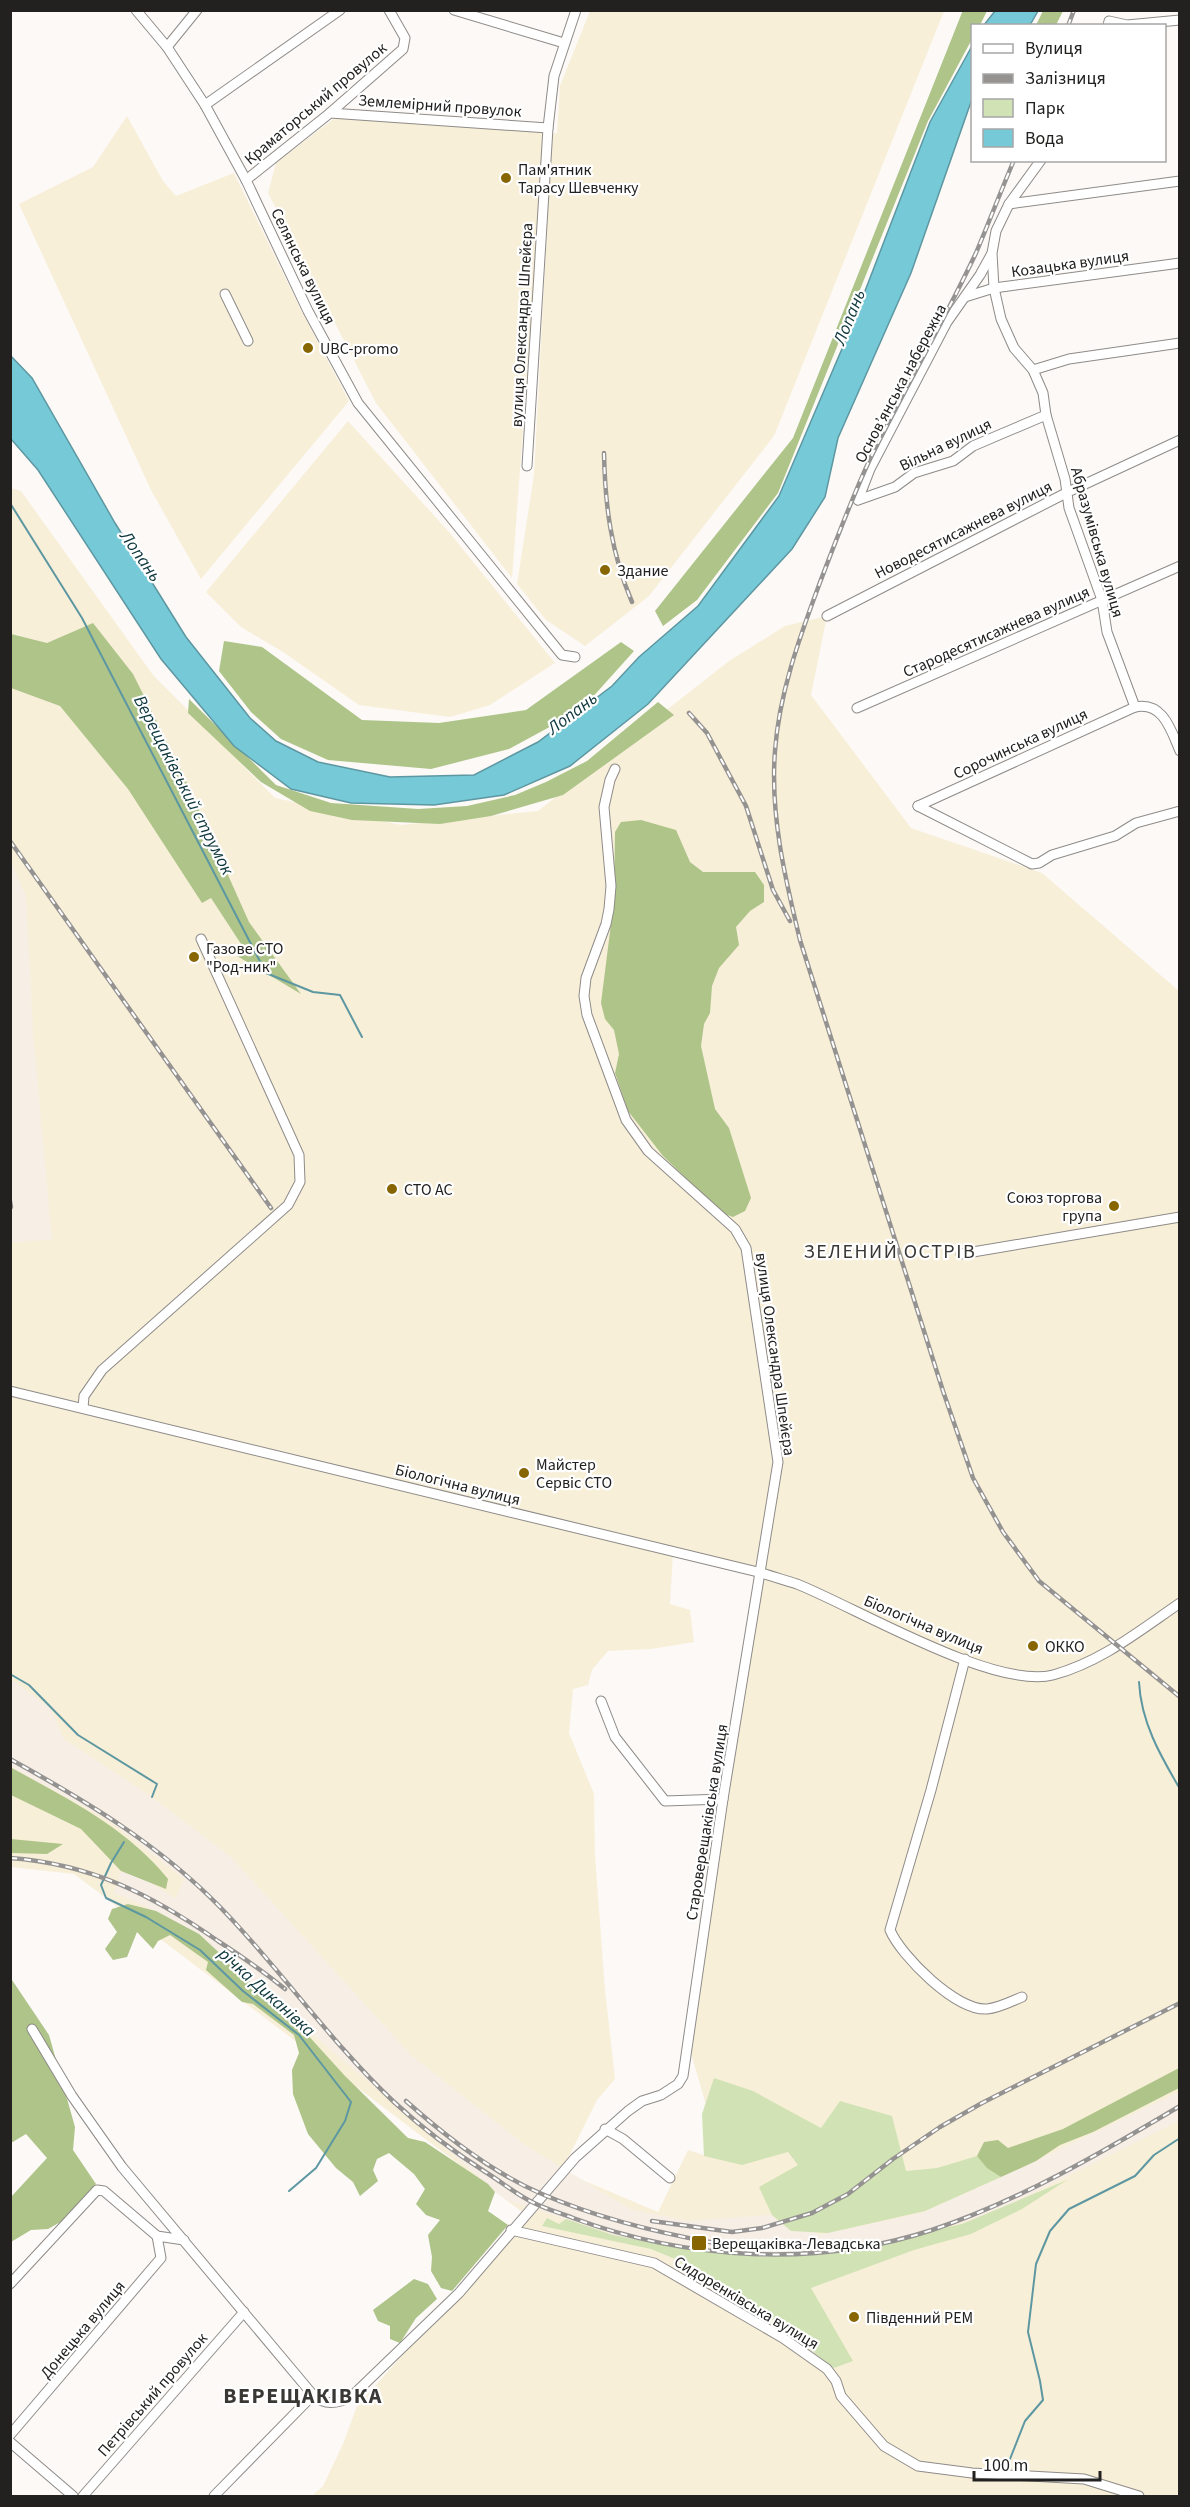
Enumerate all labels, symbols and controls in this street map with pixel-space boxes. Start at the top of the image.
legend [971,24,1166,162]
text: Вулиця [1025,36,1083,61]
street label: Краматорський провулок [240,37,392,170]
text: Залізниця [1025,66,1106,91]
street label: Землемірний провулок [358,89,522,123]
text: Парк [1025,96,1065,121]
text: Вода [1025,126,1064,151]
place label: Пам'ятник Тарасу Шевченку [518,159,639,199]
marker: Пам'ятник Тарасу Шевченку [499,171,513,185]
street label: Селянська вулиця [265,204,341,328]
street label: вулиця Олександра Шпейєра [506,222,538,428]
street label: Козацька вулиця [1010,245,1131,283]
water label: Лопань [827,286,872,349]
street label: Основ’янська набережна [850,300,952,467]
place label: UBC-promo [320,338,398,360]
marker: UBC-promo [301,341,315,355]
street label: Вільна вулиця [896,413,995,477]
street label: Абразумівська вулиця [1065,465,1129,620]
street label: Новодесятисажнева вулиця [871,475,1056,584]
water label: Лопань [113,525,167,587]
place label: Здание [617,560,668,582]
marker: Здание [598,563,612,577]
street label: Стародесятисажнева вулиця [900,581,1093,683]
water label: Лопань [541,686,603,741]
water label: Верещаківський струмок [127,691,240,880]
street label: Сорочинська вулиця [950,703,1091,785]
place label: Газове СТО "Род-ник" [206,938,283,978]
marker: Газове СТО "Род-ник" [187,950,201,964]
place label: СТО АС [404,1179,453,1201]
marker: СТО АС [385,1182,399,1196]
place label: Союз торгова група [1007,1187,1102,1227]
marker: Союз торгова група [1107,1199,1121,1213]
district label: ЗЕЛЕНИЙ ОСТРІВ [804,1238,976,1266]
street label: вулиця Олександра Шпейєра [750,1251,800,1457]
place label: Майстер Сервіс СТО [536,1454,612,1494]
street label: Біологічна вулиця [393,1459,523,1511]
marker: Майстер Сервіс СТО [517,1466,531,1480]
street label: Біологічна вулиця [860,1590,987,1660]
place label: ОККО [1045,1636,1085,1658]
marker: ОККО [1026,1639,1040,1653]
street label: Староверещаківська вулиця [681,1722,733,1922]
water label: річка Диканівка [212,1941,321,2043]
place label: Верещаківка-Левадська [712,2233,881,2255]
marker: Верещаківка-Левадська [690,2234,708,2252]
street label: Сидоренківська вулиця [670,2251,823,2355]
street label: Донецька вулиця [35,2276,130,2383]
place label: Південний РЕМ [866,2307,973,2329]
marker: Південний РЕМ [847,2310,861,2324]
street label: Петрівський провулок [93,2328,213,2461]
district label: ВЕРЕЩАКІВКА [223,2380,383,2412]
scale bar [974,2444,1100,2482]
text: 100 m [983,2453,1028,2478]

